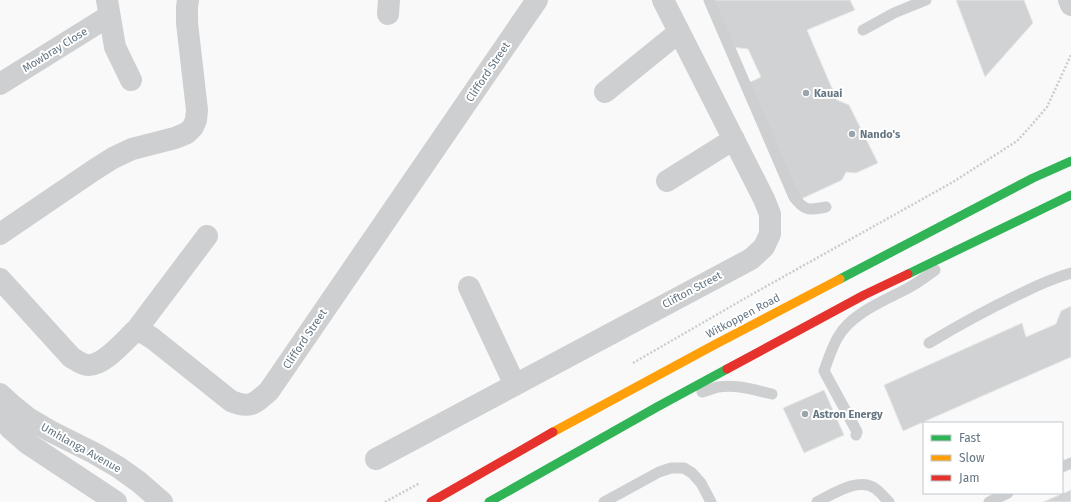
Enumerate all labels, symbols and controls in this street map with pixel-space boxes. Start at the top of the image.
street label: Mowbray Close [20,25,90,75]
street label: Clifford Street [463,40,513,104]
place label: Kauai [814,87,842,100]
marker: Kauai [801,88,811,98]
place label: Nando's [860,128,901,141]
marker: Nando's [847,129,857,139]
street label: Clifton Street [660,269,724,311]
street label: Witkoppen Road [704,291,782,341]
street label: Clifford Street [280,307,330,371]
place label: Astron Energy [812,408,883,421]
marker: Astron Energy [800,409,810,419]
street label: Umhlanga Avenue [39,421,123,475]
legend [923,422,1063,494]
text: Fast [959,431,981,445]
text: Slow [959,451,985,465]
text: Jam [959,471,979,485]

